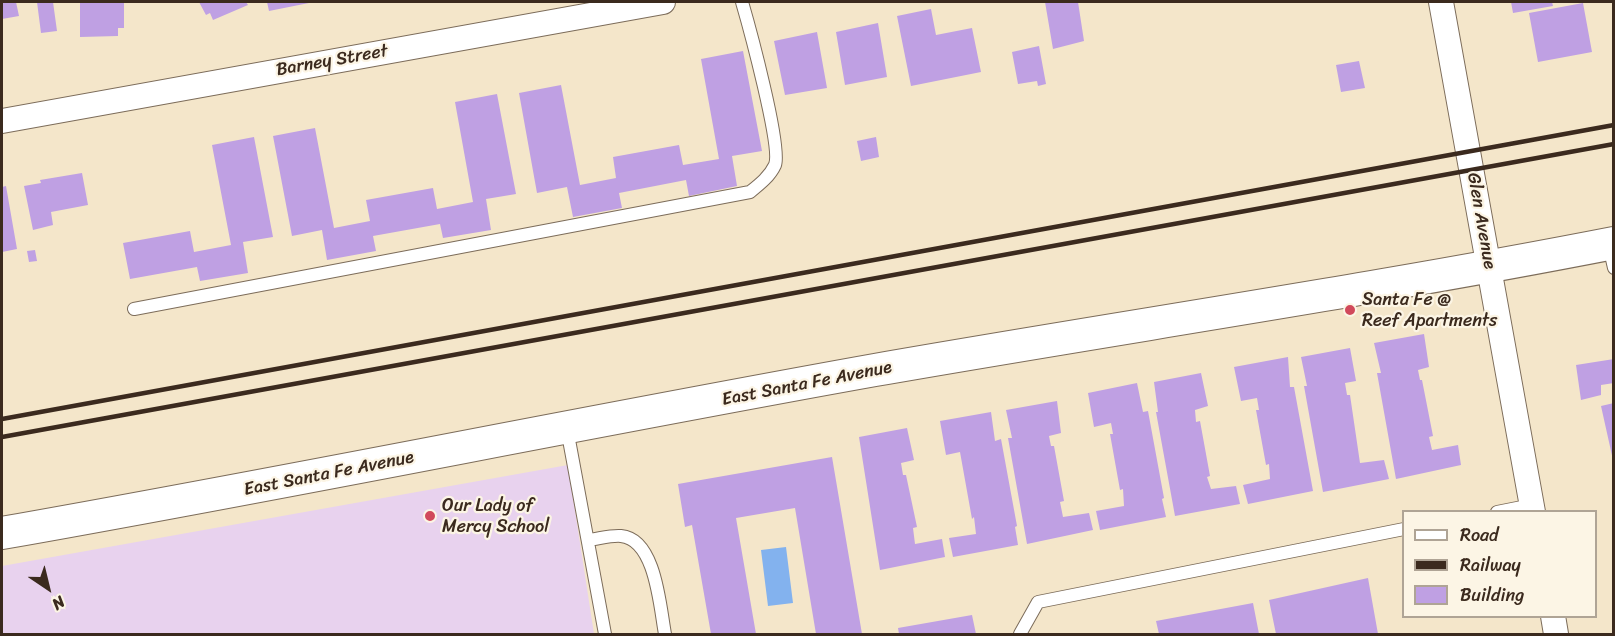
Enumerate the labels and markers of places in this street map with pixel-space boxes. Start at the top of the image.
place label: Santa Fe @ Reef Apartments [1362,289,1497,332]
marker: Santa Fe @ Reef Apartments [1343,303,1357,317]
place label: Our Lady of Mercy School [442,495,549,538]
marker: Our Lady of Mercy School [423,509,437,523]

